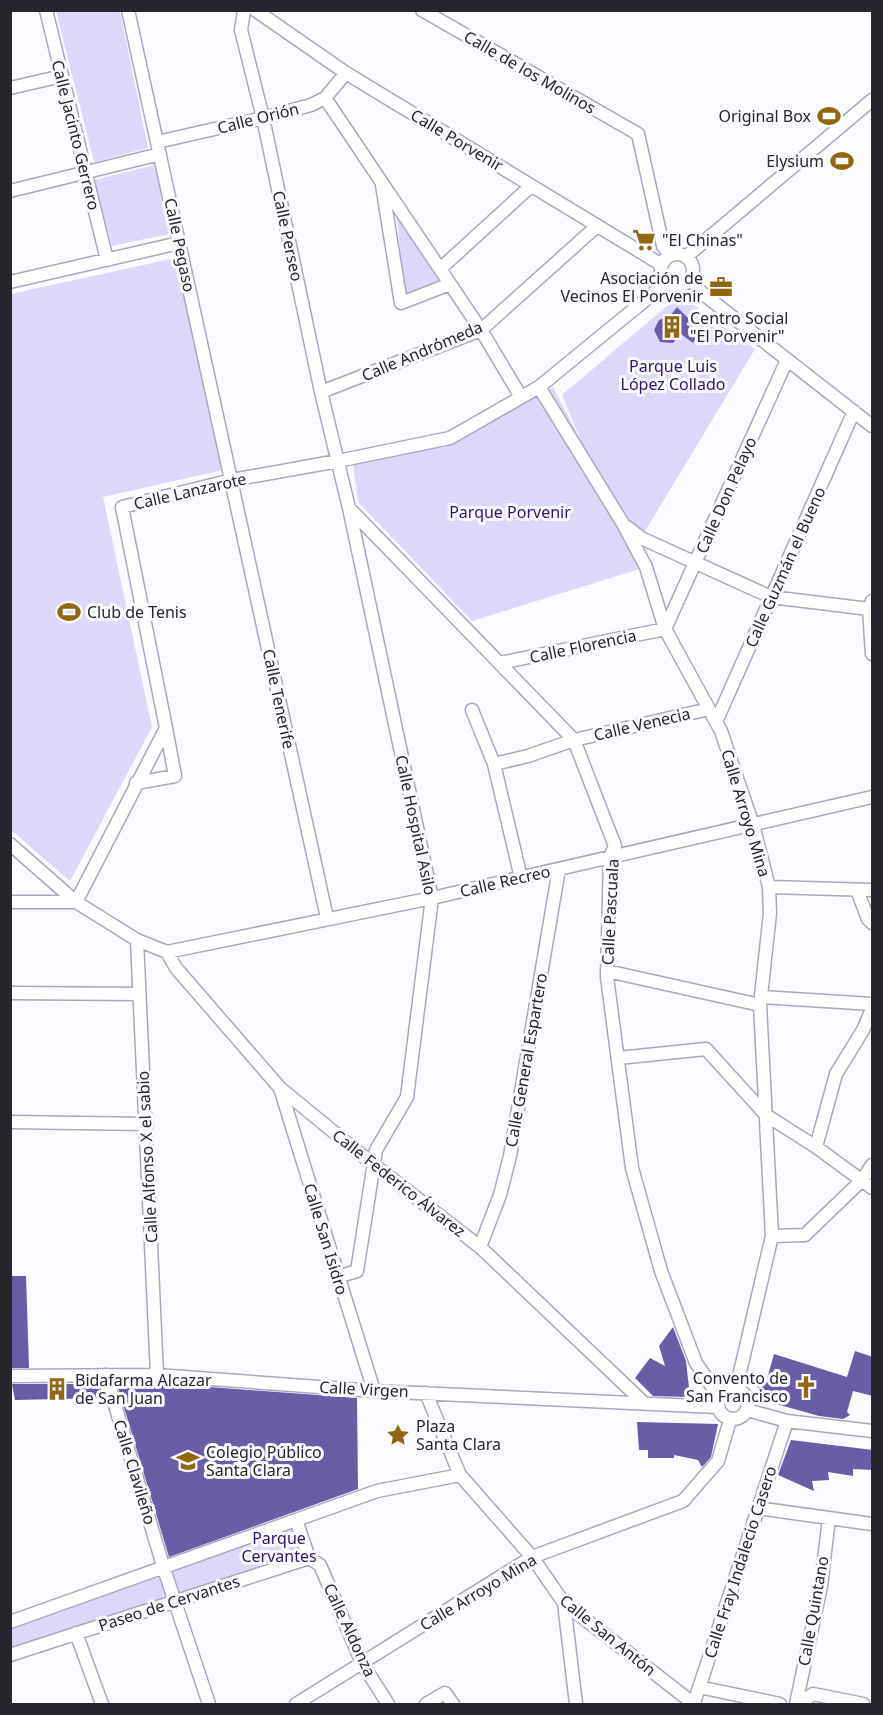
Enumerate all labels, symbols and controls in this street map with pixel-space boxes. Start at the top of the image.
street label: Calle de los Molinos [460,25,600,119]
street label: Calle Jacinto Gerrero [47,58,105,212]
street label: Calle Orión [215,97,301,139]
sports icon: Original Box [816,103,842,129]
street label: Calle Porvenir [407,104,508,176]
place label: Original Box [718,105,812,127]
sports icon: Elysium [829,148,855,174]
place label: Elysium [766,150,824,172]
street label: Calle Perseo [268,189,308,283]
street label: Calle Pegaso [159,196,201,294]
supermarket icon: "El Chinas" [631,227,657,253]
place label: "El Chinas" [662,229,743,251]
place label: Asociación de Vecinos El Porvenir [561,267,703,307]
office icon: Asociación de Vecinos El Porvenir [708,274,734,300]
place label: Centro Social "El Porvenir" [690,307,788,347]
building icon: Centro Social "El Porvenir" [659,314,685,340]
street label: Calle Andrómeda [358,316,486,386]
park label: Parque Luis López Collado [621,355,726,395]
street label: Calle Don Pelayo [690,433,762,557]
street label: Calle Lanzarote [131,467,249,515]
street label: Calle Guzmán el Bueno [740,483,830,651]
park label: Parque Porvenir [449,501,571,523]
sports icon: Club de Tenis [56,599,82,625]
place label: Club de Tenis [87,601,187,623]
street label: Calle Florencia [528,624,638,668]
street label: Calle Tenerife [258,647,300,751]
street label: Calle Venecia [592,702,692,746]
street label: Calle Arroyo Mina [716,746,776,880]
street label: Calle Hospital Asilo [390,753,442,897]
street label: Calle Pascuala [596,858,624,966]
street label: Calle Recreo [458,860,552,902]
street label: Calle General Espartero [500,971,552,1149]
street label: Calle Alfonso X el sabio [131,1070,163,1244]
street label: Calle Federico Álvarez [328,1124,470,1242]
street label: Calle San Isidro [299,1181,353,1297]
place label: Convento de San Francisco [686,1367,788,1407]
place label: Bidafarma Alcazar de San Juan [75,1369,212,1409]
church icon: Convento de San Francisco [793,1374,819,1400]
building icon: Bidafarma Alcazar de San Juan [44,1376,70,1402]
street label: Calle Virgen [319,1376,409,1402]
place label: Plaza Santa Clara [416,1415,501,1455]
street label: Calle Clavileño [109,1417,161,1527]
place icon: Plaza Santa Clara [385,1422,411,1448]
place label: Colegio Público Santa Clara [206,1441,322,1481]
school or university icon: Colegio Público Santa Clara [175,1448,201,1474]
street label: Calle Fray Indalecio Casero [698,1463,782,1661]
park label: Parque Cervantes [241,1527,317,1567]
street label: Calle Arroyo Mina [416,1548,540,1636]
street label: Calle Quintano [793,1554,833,1668]
street label: Paseo de Cervantes [95,1570,243,1636]
street label: Calle Aldonza [319,1580,381,1680]
street label: Calle San Antón [555,1589,661,1681]

